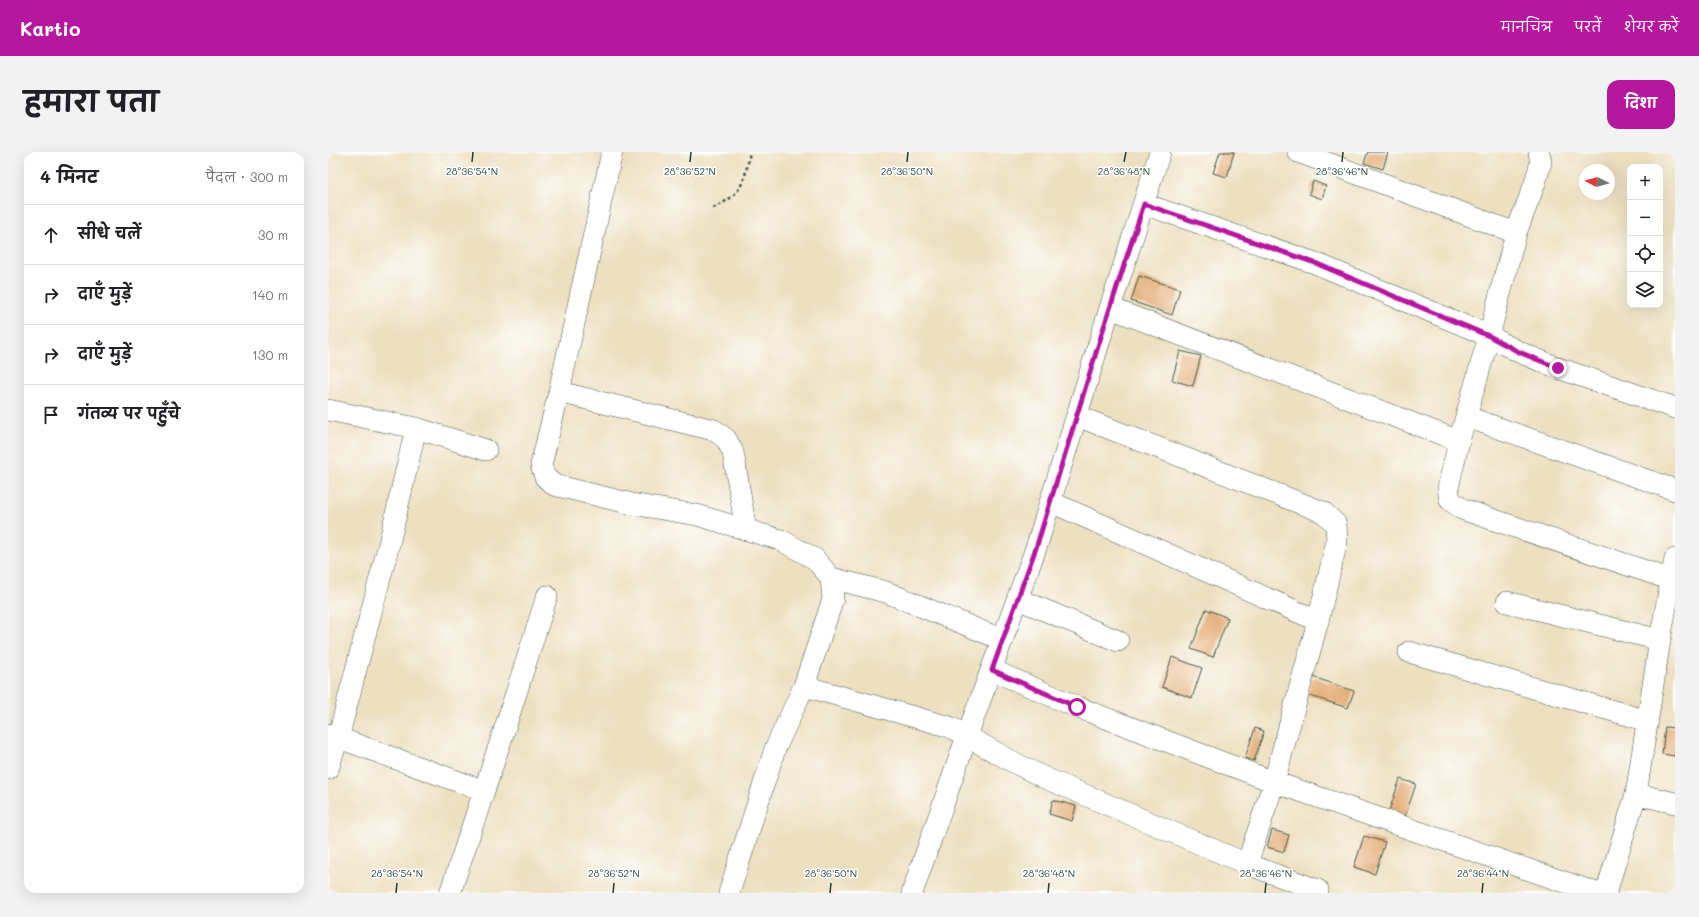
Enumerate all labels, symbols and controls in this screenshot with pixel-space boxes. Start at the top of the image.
text: Kartio [20,16,80,41]
text: मानचित्र [1501,17,1552,36]
text: परतें [1574,17,1602,36]
text: शेयर करें [1624,17,1679,36]
button: दिशा [1607,80,1675,129]
text: हमारा पता [24,83,159,119]
text: 28°36'54"N [446,164,498,178]
text: 28°36'52"N [664,164,716,178]
text: 28°36'50"N [881,164,933,178]
text: 28°36'48"N [1098,164,1150,178]
text: 28°36'46"N [1316,164,1368,178]
north arrow [1579,164,1615,200]
map controls [1627,164,1663,308]
button: + [1627,164,1663,200]
text: 4 मिनट [40,165,98,187]
text: पैदल · 300 m [206,168,288,185]
button: − [1627,200,1663,236]
text: सीधे चलें [78,223,141,243]
icon: ahead [40,224,62,246]
text: 30 m [258,226,288,243]
button: locate [1627,236,1663,272]
button: layers [1627,272,1663,308]
text: दाएँ मुड़ें [78,283,132,303]
icon: right [40,284,62,306]
text: 140 m [252,286,288,303]
text: दाएँ मुड़ें [78,343,132,363]
icon: right [40,344,62,366]
text: 130 m [252,346,288,363]
route end [1549,359,1567,377]
text: गंतव्य पर पहुँचे [78,403,180,423]
icon: arrive [40,404,62,426]
route start [1068,698,1086,716]
text: 28°36'54"N [371,866,423,880]
text: 28°36'52"N [588,866,640,880]
text: 28°36'50"N [805,866,857,880]
text: 28°36'48"N [1023,866,1075,880]
text: 28°36'46"N [1240,866,1292,880]
text: 28°36'44"N [1457,866,1509,880]

